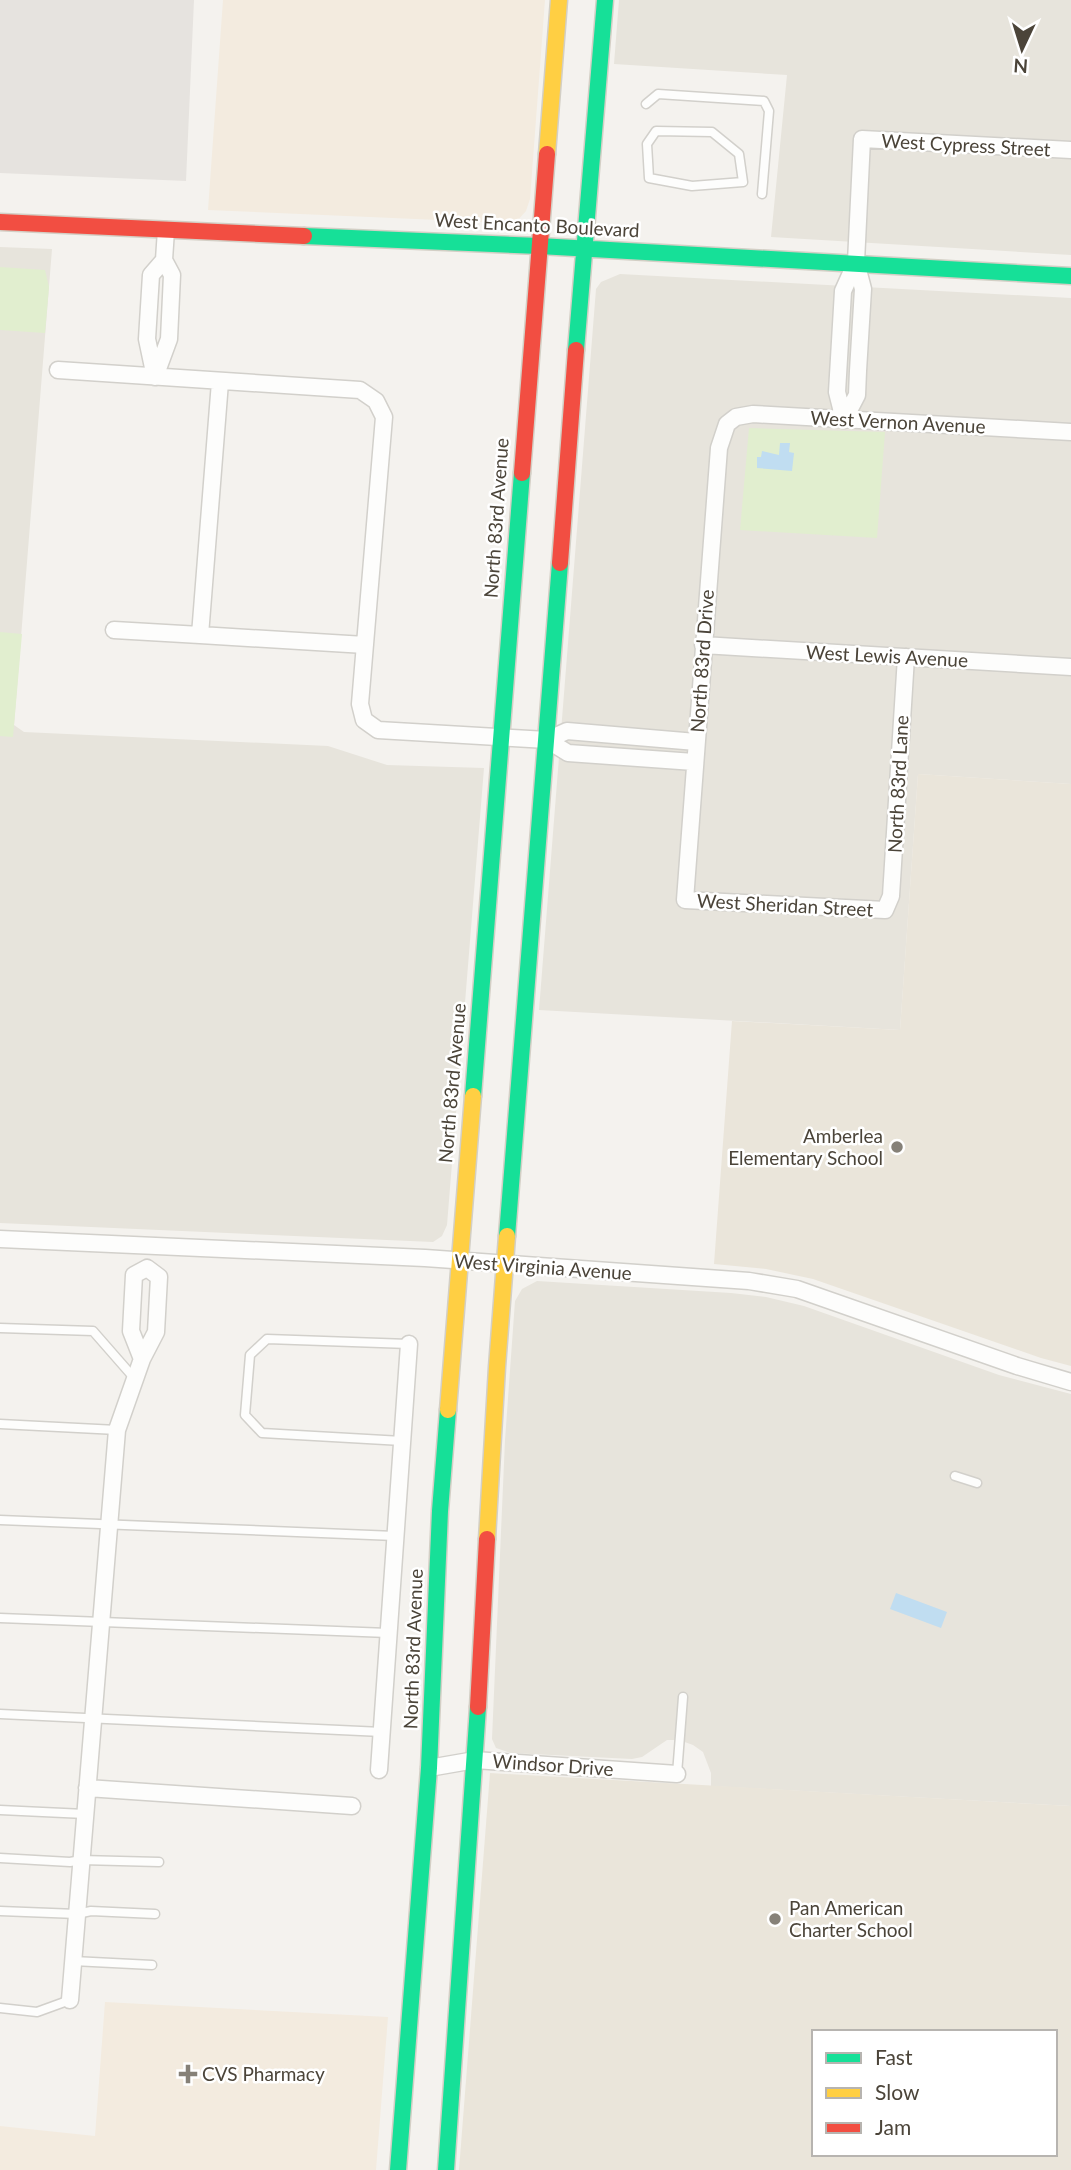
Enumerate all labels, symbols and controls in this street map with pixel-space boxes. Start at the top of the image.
north arrow [987,14,1057,84]
text: N [1013,54,1029,78]
street label: West Cypress Street [881,129,1051,160]
street label: West Encanto Boulevard [434,208,640,241]
street label: West Vernon Avenue [810,405,986,438]
street label: North 83rd Avenue [478,437,513,599]
street label: North 83rd Drive [685,589,718,733]
street label: West Lewis Avenue [805,640,969,671]
street label: North 83rd Lane [882,714,913,854]
street label: West Sheridan Street [696,888,874,921]
street label: North 83rd Avenue [433,1002,470,1164]
place label: Amberlea Elementary School [728,1124,883,1169]
marker: Amberlea Elementary School [889,1139,905,1155]
street label: West Virginia Avenue [453,1249,633,1284]
street label: North 83rd Avenue [398,1568,427,1730]
street label: Windsor Drive [492,1749,614,1780]
place label: Pan American Charter School [789,1896,913,1941]
marker: Pan American Charter School [767,1911,783,1927]
legend [812,2030,1057,2156]
text: Fast [875,2044,913,2069]
place label: CVS Pharmacy [202,2062,325,2085]
marker: CVS Pharmacy [180,2066,196,2082]
text: Slow [875,2079,920,2104]
text: Jam [875,2114,911,2139]

